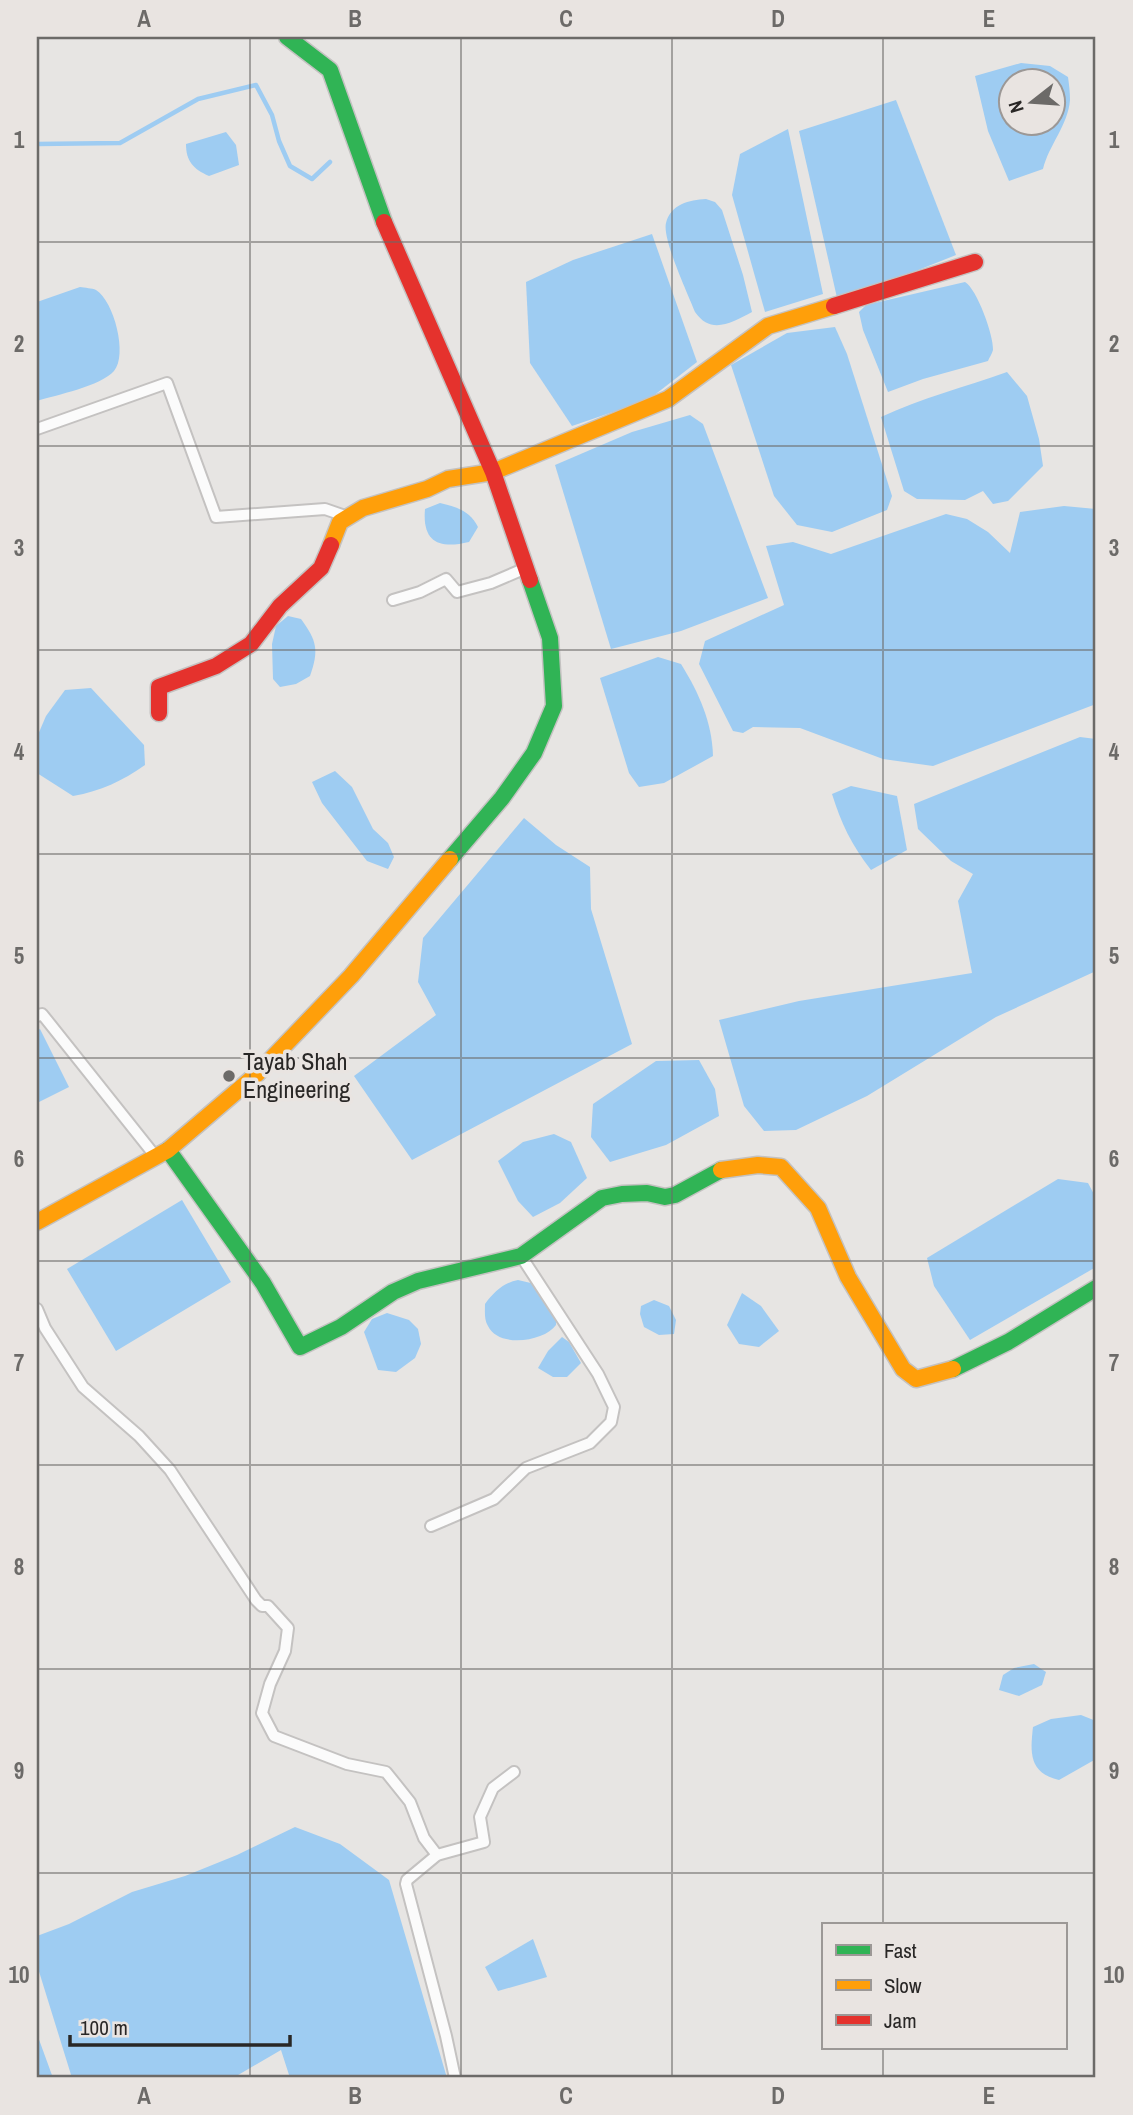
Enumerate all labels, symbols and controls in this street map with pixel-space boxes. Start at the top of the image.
text: A [137,3,151,34]
text: B [348,3,362,34]
text: C [559,3,573,34]
text: D [771,3,785,34]
text: E [983,3,995,34]
north arrow [996,66,1066,136]
text: N [1002,98,1030,116]
text: 1 [14,124,25,155]
text: 1 [1109,124,1120,155]
text: 2 [14,328,24,359]
text: 2 [1109,328,1119,359]
text: 3 [14,532,24,563]
text: 3 [1109,532,1119,563]
text: 4 [14,736,25,767]
text: 4 [1109,736,1120,767]
text: 5 [14,940,24,971]
text: 5 [1109,940,1119,971]
place label: Tayab Shah Engineering [243,1045,350,1105]
marker: Tayab Shah Engineering [221,1068,237,1084]
text: 6 [14,1143,24,1174]
text: 6 [1109,1143,1119,1174]
text: 7 [14,1347,24,1378]
text: 7 [1109,1347,1119,1378]
text: 8 [14,1551,24,1582]
text: 8 [1109,1551,1119,1582]
text: 9 [14,1755,24,1786]
text: 9 [1109,1755,1119,1786]
legend [822,1923,1066,2048]
text: Fast [884,1936,917,1965]
text: 10 [9,1959,29,1990]
text: 10 [1104,1959,1124,1990]
text: Slow [884,1971,922,2000]
scale bar [70,2003,290,2047]
text: Jam [884,2006,917,2035]
text: 100 m [80,2013,128,2042]
text: A [137,2080,151,2111]
text: B [348,2080,362,2111]
text: C [559,2080,573,2111]
text: D [771,2080,785,2111]
text: E [983,2080,995,2111]

